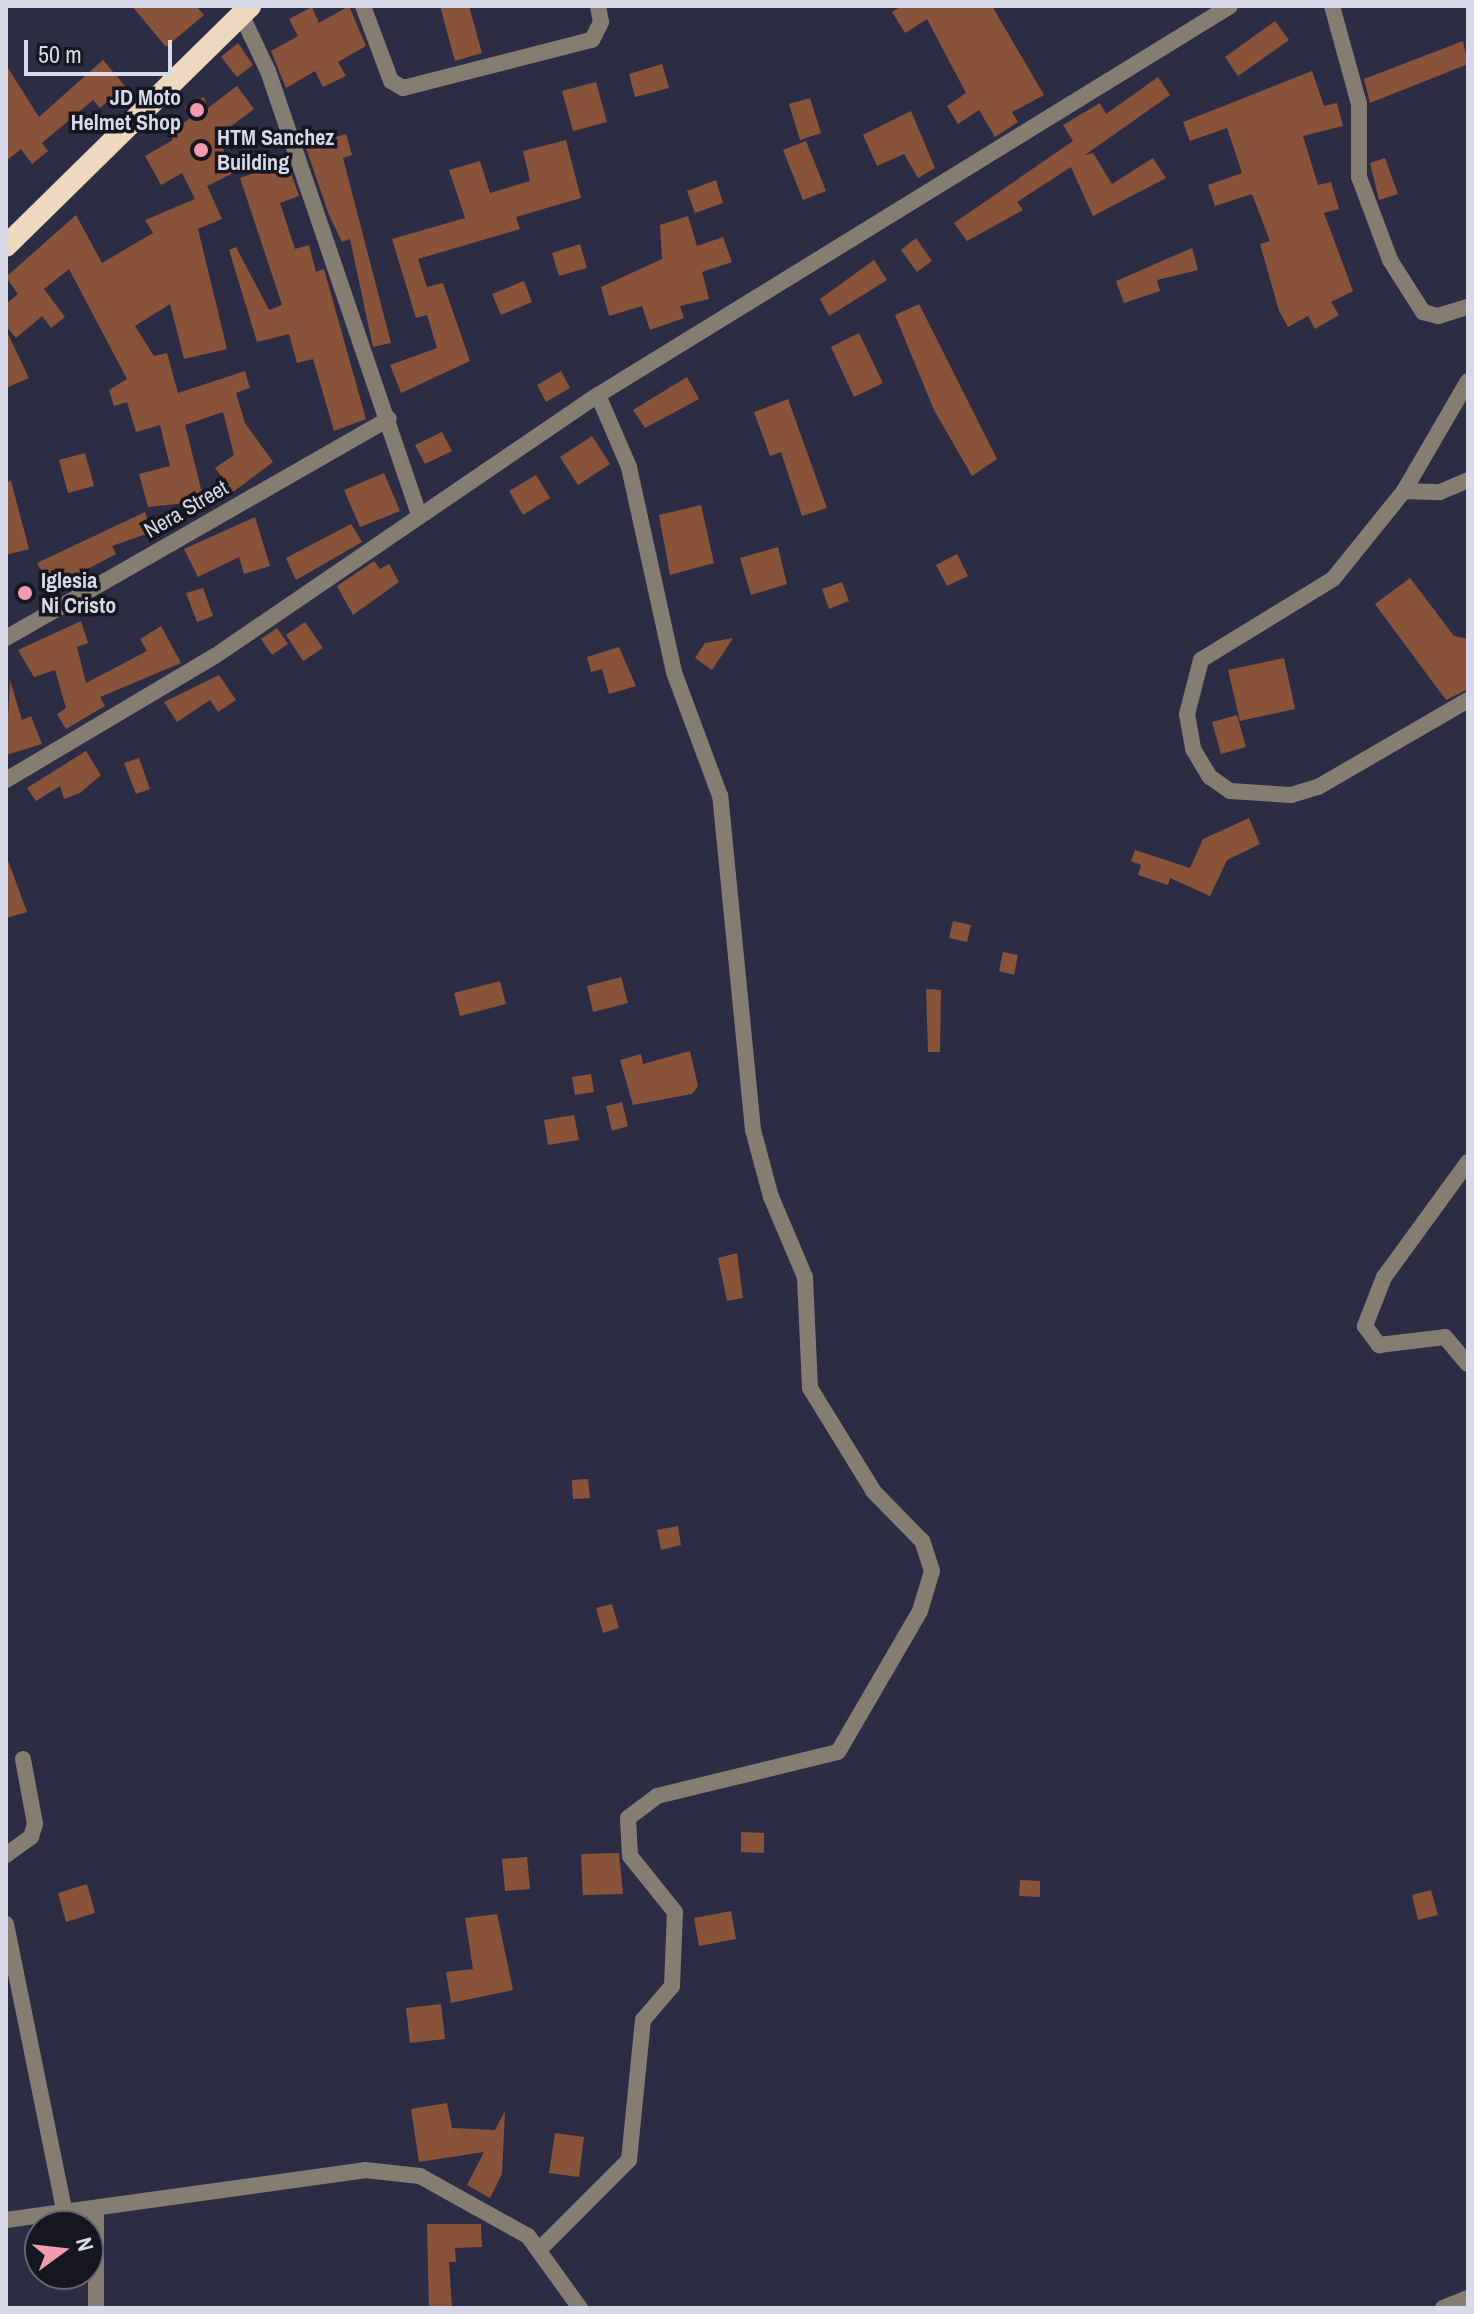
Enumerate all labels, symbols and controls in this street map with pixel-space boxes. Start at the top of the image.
scale bar [28,24,176,74]
text: 50 m [38,38,82,70]
place label: JD Moto Helmet Shop [71,84,181,136]
marker: JD Moto Helmet Shop [188,101,206,119]
place label: HTM Sanchez Building [217,124,334,176]
marker: HTM Sanchez Building [192,141,210,159]
street label: Nera Street [139,475,233,543]
place label: Iglesia Ni Cristo [41,567,116,618]
marker: Iglesia Ni Cristo [16,584,34,602]
north arrow [24,2210,104,2290]
text: N [69,2234,101,2254]

